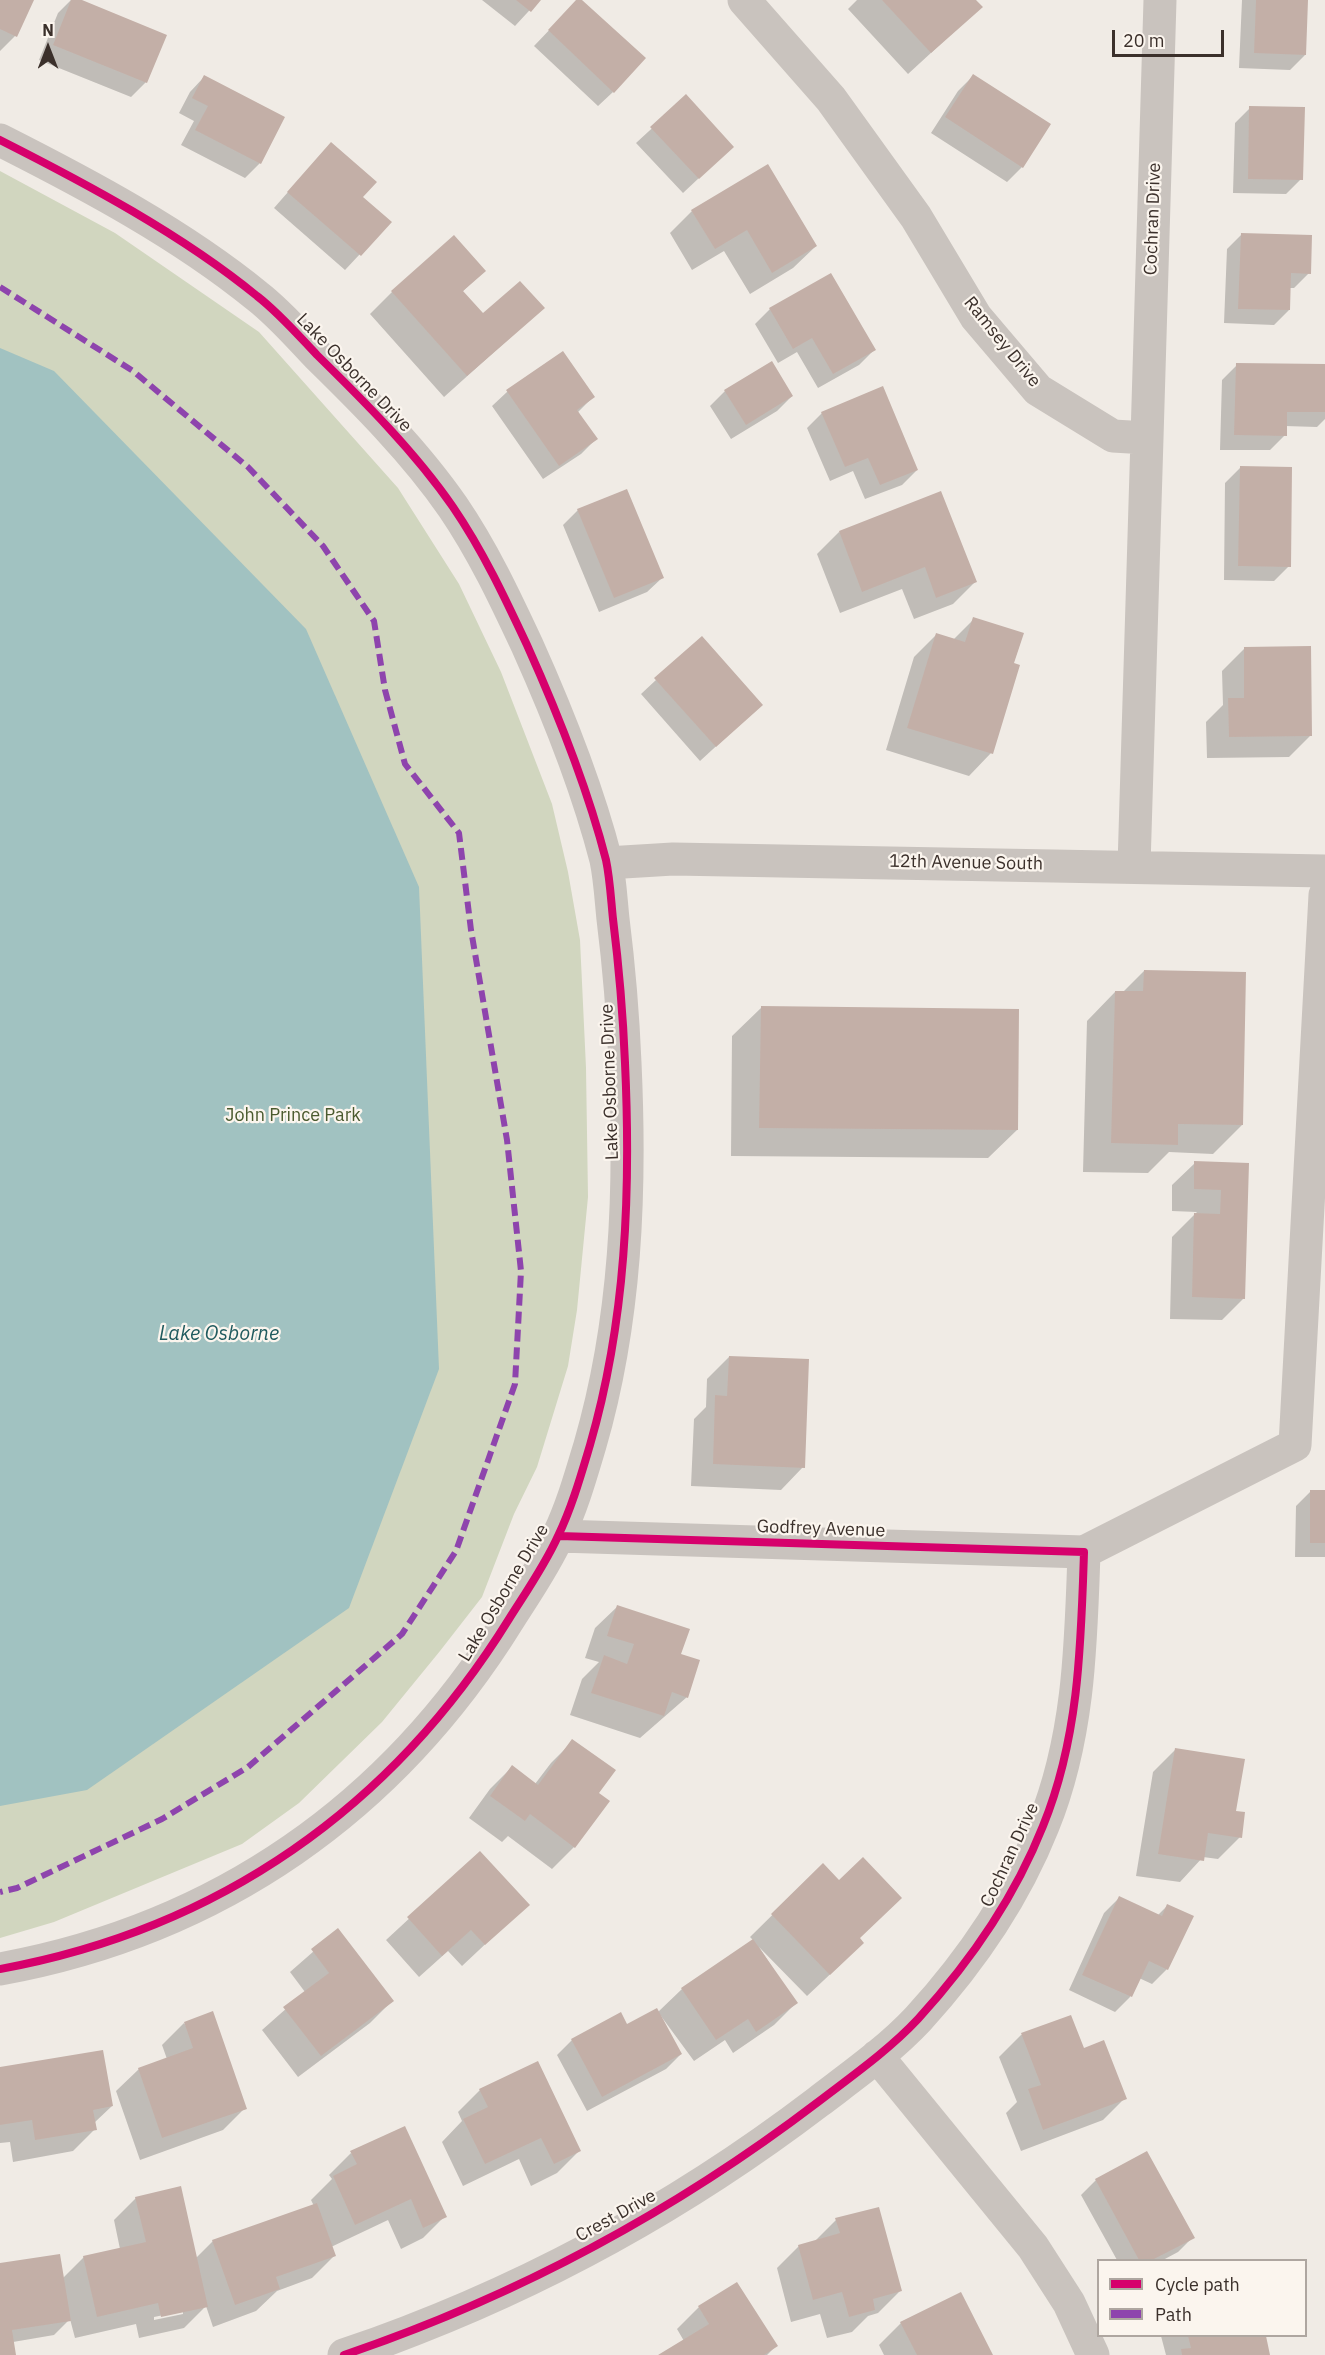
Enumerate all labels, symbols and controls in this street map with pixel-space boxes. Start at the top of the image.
north arrow [18,18,78,78]
scale bar [1115,18,1228,56]
text: N [42,20,54,40]
text: 20 m [1123,29,1165,52]
street label: Cochran Drive [1140,162,1166,276]
street label: Ramsey Drive [959,292,1045,392]
street label: Lake Osborne Drive [292,309,416,437]
street label: 12th Avenue South [889,851,1043,875]
street label: Lake Osborne Drive [596,1003,624,1161]
park label: John Prince Park [225,1105,361,1127]
water label: Lake Osborne [159,1322,279,1346]
street label: Godfrey Avenue [756,1516,886,1542]
street label: Lake Osborne Drive [454,1520,554,1666]
street label: Cochran Drive [976,1799,1044,1911]
street label: Crest Drive [572,2185,660,2247]
legend [1097,2259,1307,2337]
text: Cycle path [1155,2273,1240,2296]
text: Path [1155,2303,1192,2326]

